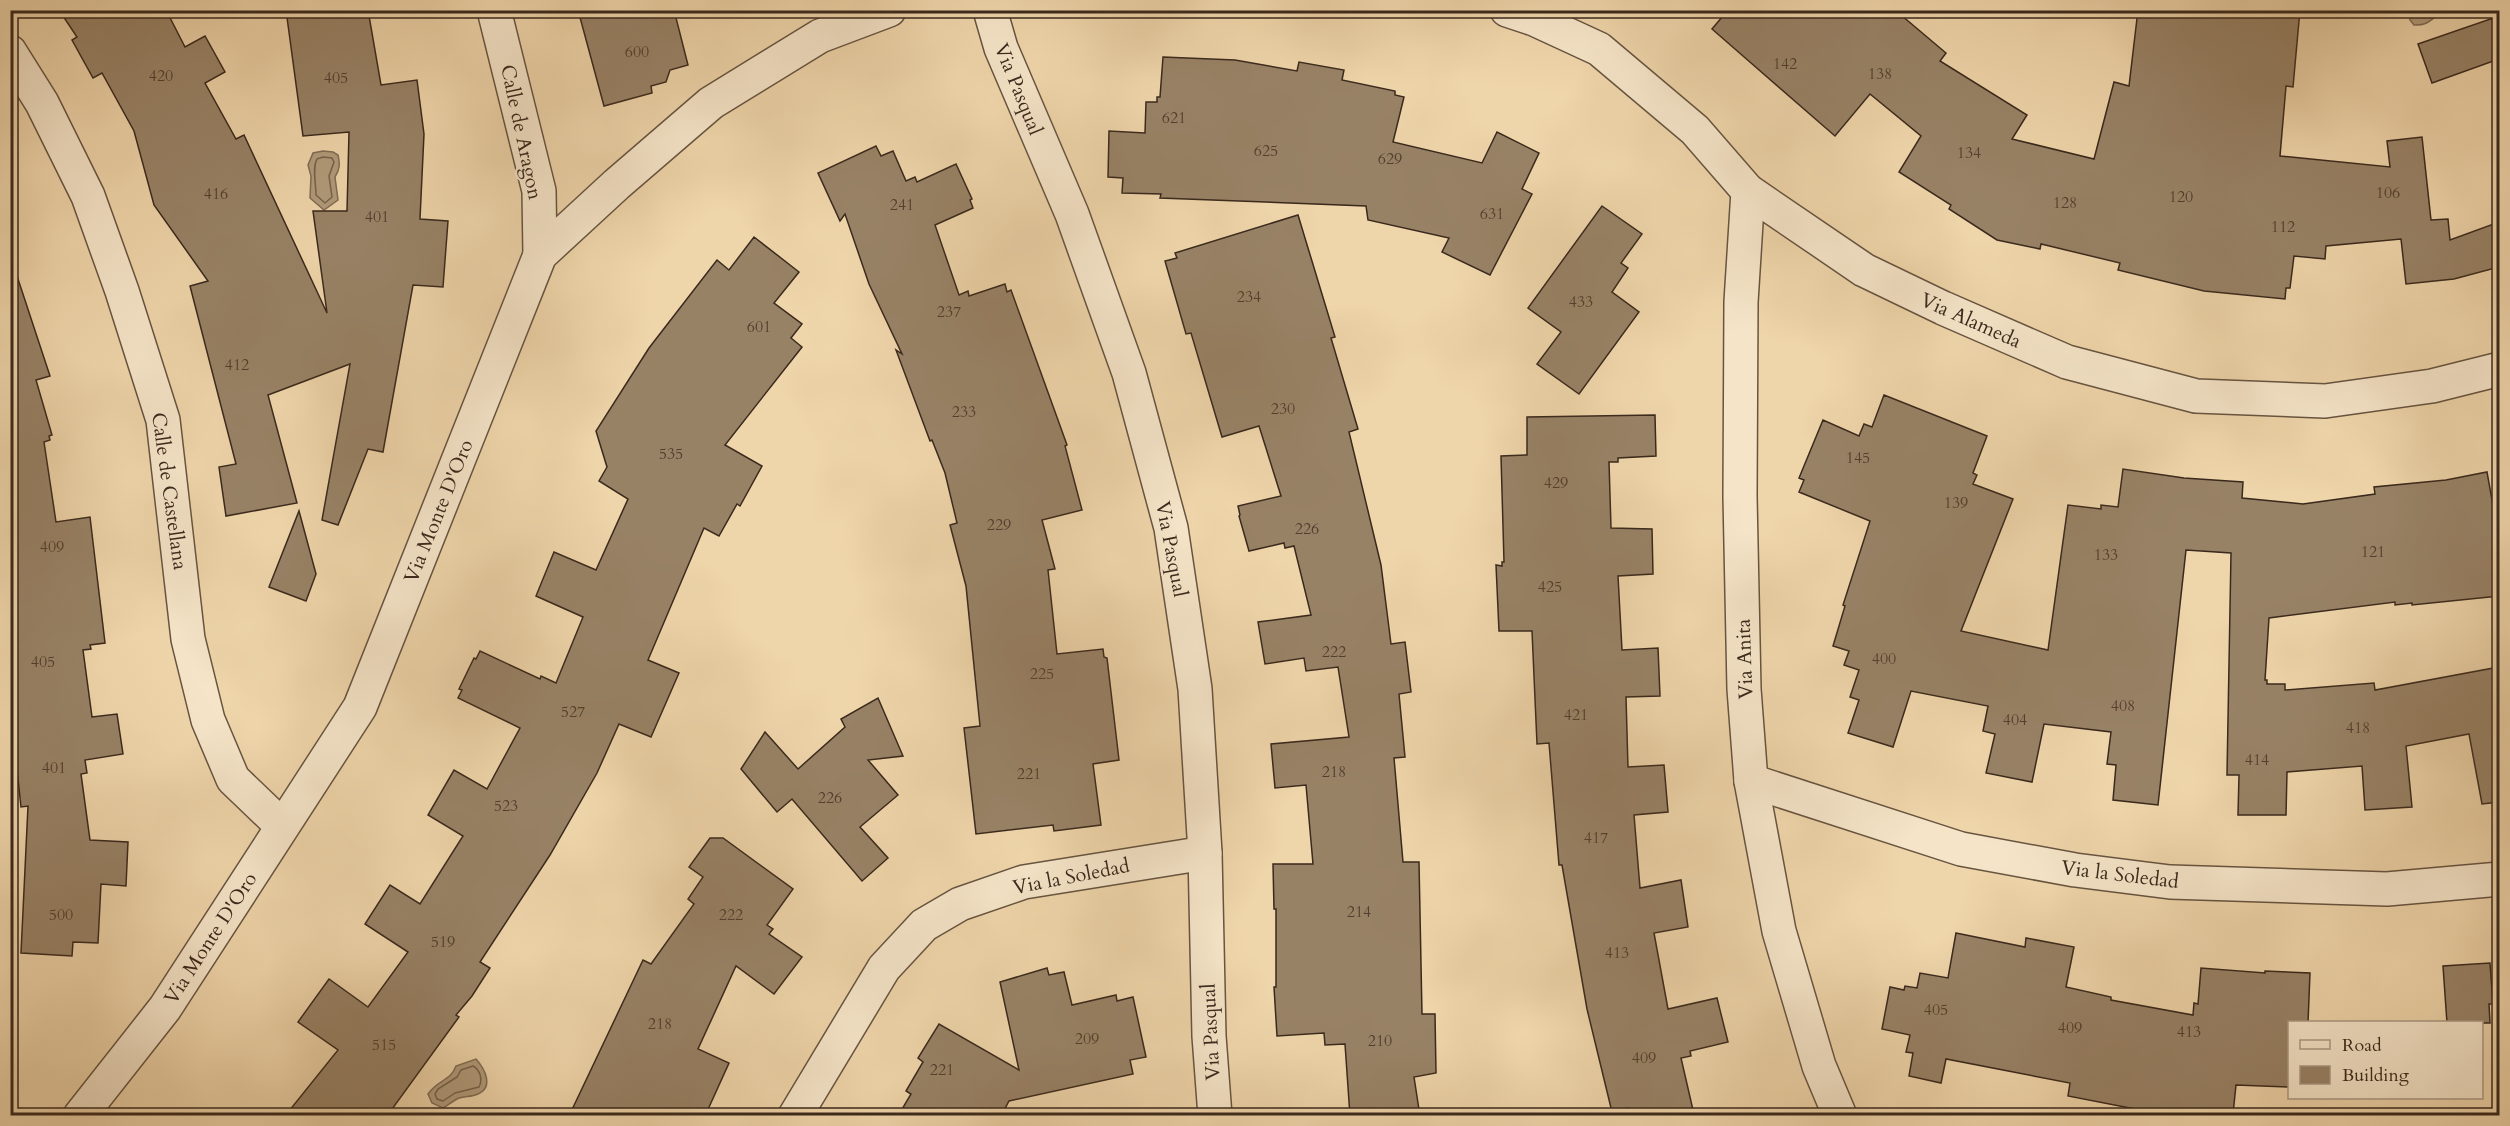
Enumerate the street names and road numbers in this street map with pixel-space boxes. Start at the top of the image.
street label: Via Pasqual [988,39,1049,139]
street label: Calle de Aragon [494,62,549,203]
street label: Via Alameda [1916,286,2026,355]
street label: Calle de Castellana [145,411,194,572]
street label: Via Monte D'Oro [397,435,480,587]
street label: Via Pasqual [1149,499,1194,599]
street label: Via Anita [1730,618,1759,700]
street label: Via la Soledad [1010,852,1132,901]
street label: Via la Soledad [2060,854,2181,895]
street label: Via Monte D'Oro [158,867,263,1009]
street label: Via Pasqual [1194,983,1227,1081]

